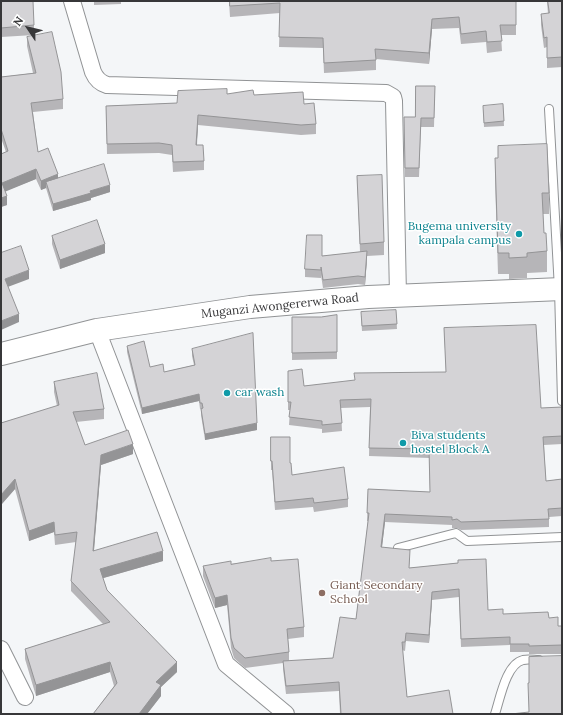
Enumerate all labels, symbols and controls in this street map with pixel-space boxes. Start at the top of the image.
north arrow [8,8,48,48]
text: N [10,14,26,29]
place label: Bugema university kampala campus [408,220,511,248]
marker: Bugema university kampala campus [514,229,524,239]
street label: Muganzi Awongererwa Road [200,291,360,321]
place label: car wash [235,386,284,400]
marker: car wash [222,388,232,398]
place label: Biva students hostel Block A [411,429,489,457]
marker: Biva students hostel Block A [398,438,408,448]
place label: Giant Secondary School [330,579,423,607]
marker: Giant Secondary School [317,588,327,598]

